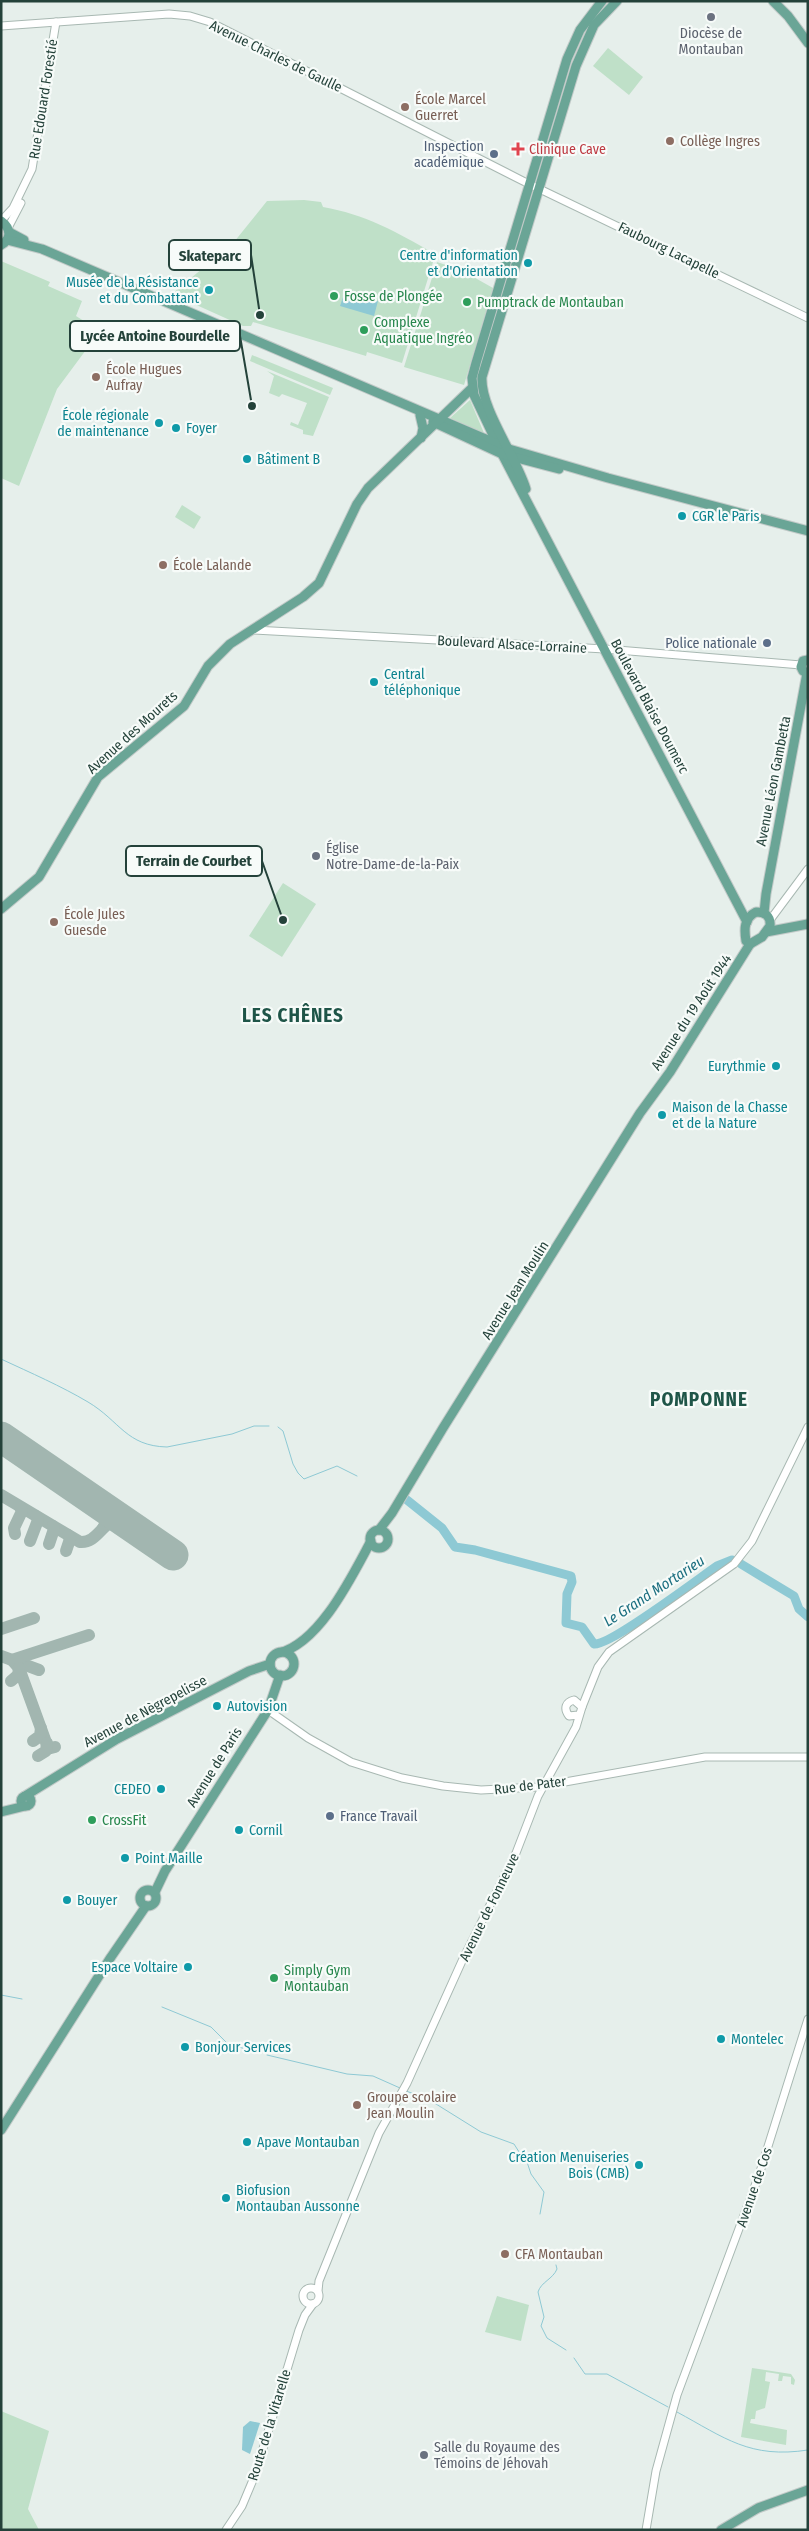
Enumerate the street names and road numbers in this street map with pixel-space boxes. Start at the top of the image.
street label: Avenue Charles de Gaulle [207,17,345,96]
street label: Rue Edouard Forestié [26,38,61,160]
street label: Faubourg Lacapelle [615,219,722,282]
street label: Boulevard Alsace-Lorraine [437,632,587,657]
street label: Boulevard Blaise Doumerc [607,636,692,776]
street label: Avenue des Mourets [84,687,181,777]
street label: Avenue Léon Gambetta [753,714,794,848]
street label: Avenue du 19 Août 1944 [648,951,735,1073]
street label: Avenue Jean Moulin [478,1238,553,1343]
street label: Avenue de Nègrepelisse [81,1672,210,1751]
street label: Avenue de Paris [183,1724,246,1810]
street label: Rue de Pater [493,1773,567,1798]
street label: Avenue de Fonneuve [456,1850,523,1964]
street label: Avenue de Cos [733,2145,776,2229]
street label: Route de la Vitarelle [244,2367,295,2483]

